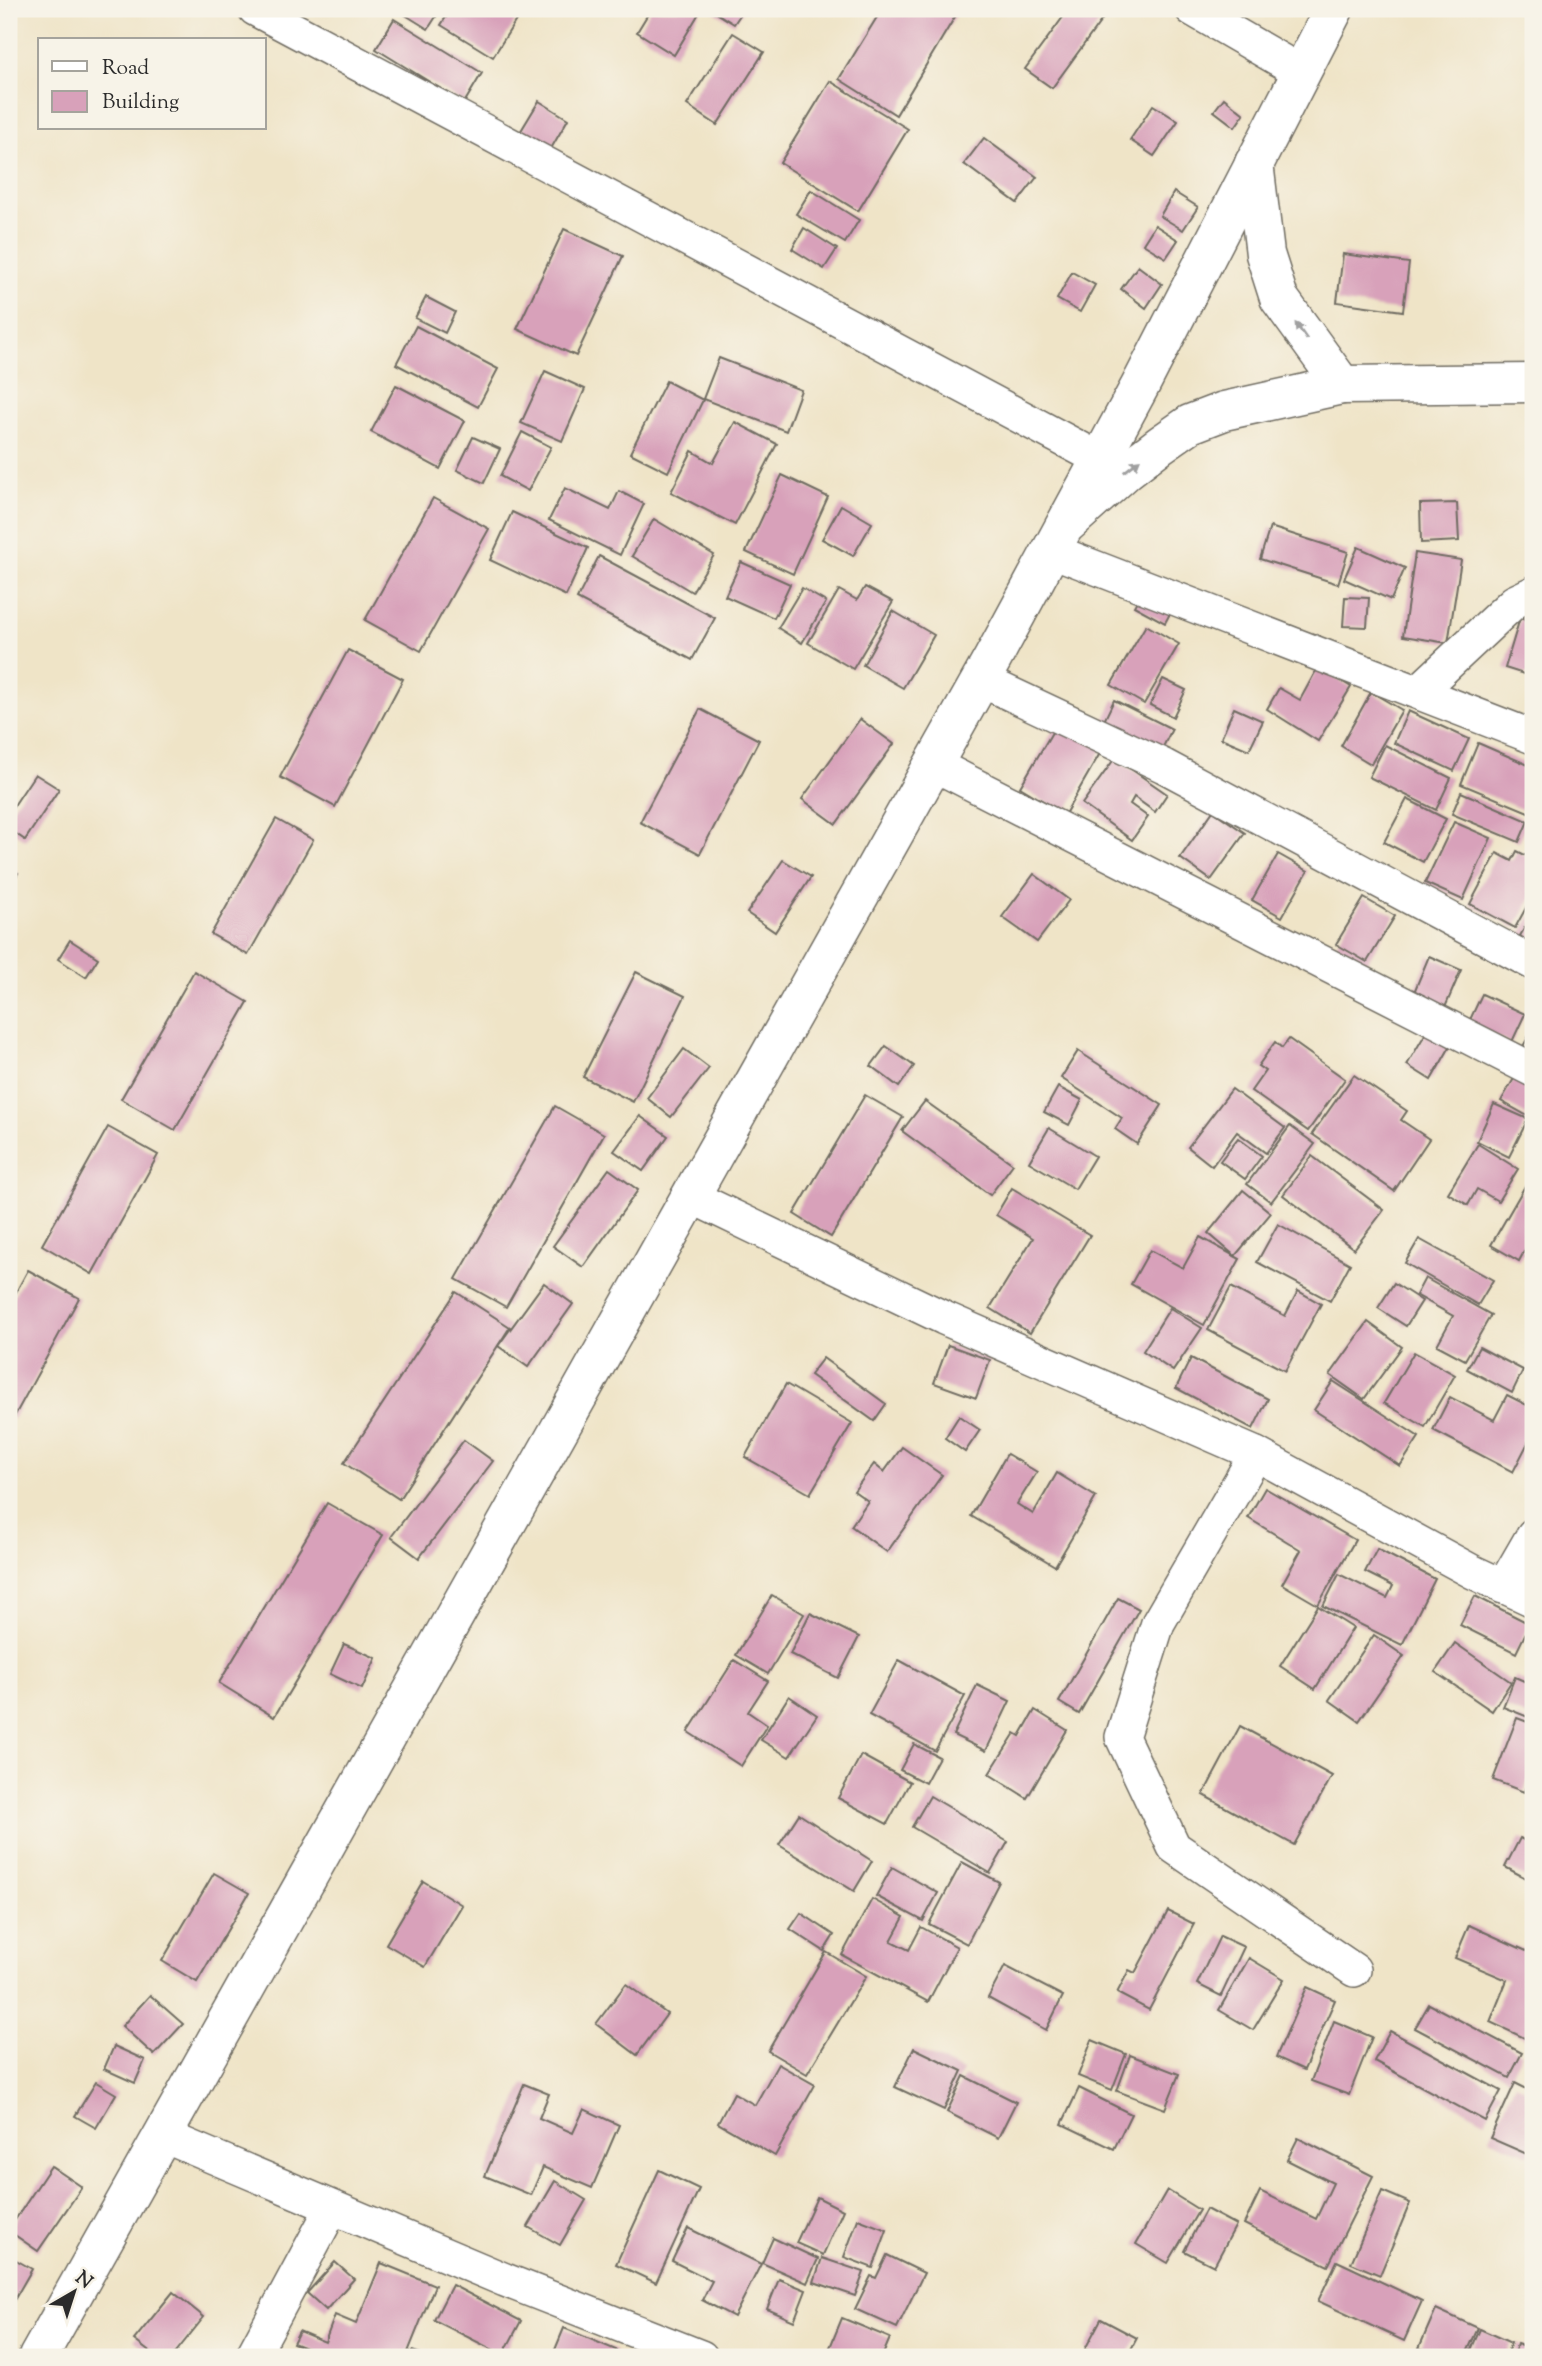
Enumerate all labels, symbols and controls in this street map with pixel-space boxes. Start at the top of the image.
legend [38,38,266,130]
text: Road [102,54,149,84]
text: Building [102,88,179,118]
one-way arrow [1294,322,1308,340]
one-way arrow [1123,459,1141,474]
north arrow [38,2258,108,2328]
text: N [69,2265,98,2296]

